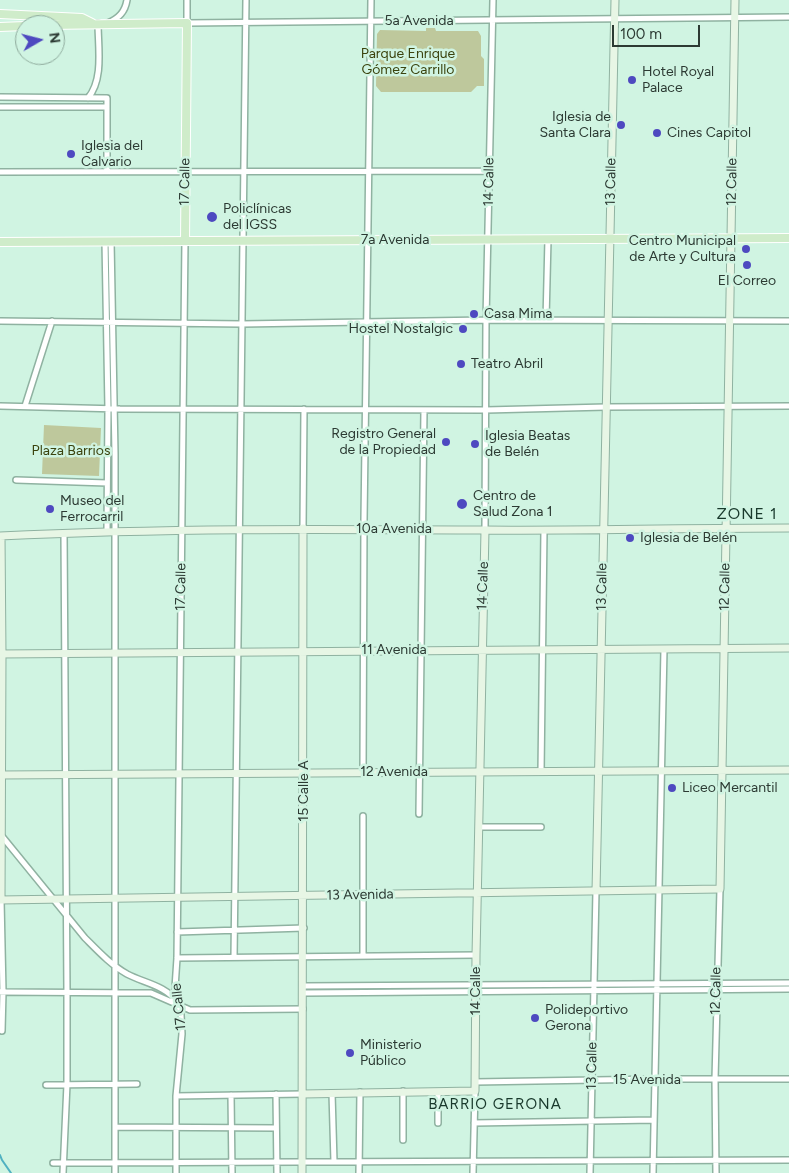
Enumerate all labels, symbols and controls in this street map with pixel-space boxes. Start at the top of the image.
street label: 5a Avenida [384,13,454,29]
north arrow [15,15,65,65]
scale bar [614,15,702,47]
text: 100 m [620,25,662,43]
text: N [45,31,64,45]
park label: Parque Enrique Gómez Carrillo [361,46,455,78]
place label: Hotel Royal Palace [642,64,714,96]
marker: Hotel Royal Palace [626,74,638,86]
place label: Iglesia de Santa Clara [539,109,611,142]
marker: Iglesia de Santa Clara [615,119,627,131]
place label: Cines Capitol [667,125,751,141]
marker: Cines Capitol [651,127,663,139]
place label: Iglesia del Calvario [81,138,143,170]
marker: Iglesia del Calvario [65,148,77,160]
street label: 14 Calle [480,157,498,207]
street label: 17 Calle [176,158,194,206]
street label: 13 Calle [602,158,620,206]
street label: 12 Calle [723,158,741,206]
place label: Policlínicas del IGSS [223,201,292,233]
marker: Policlínicas del IGSS [205,210,219,224]
street label: 7a Avenida [361,232,429,248]
place label: Centro Municipal de Arte y Cultura [629,233,736,266]
marker: Centro Municipal de Arte y Cultura [740,243,752,255]
marker: El Correo [741,259,753,271]
place label: El Correo [718,273,776,289]
place label: Casa Mima [484,306,553,322]
marker: Casa Mima [468,308,480,320]
place label: Hostel Nostalgic [348,321,453,337]
marker: Hostel Nostalgic [457,323,469,335]
place label: Teatro Abril [471,356,543,372]
marker: Teatro Abril [455,358,467,370]
place label: Registro General de la Propiedad [331,426,436,458]
place label: Iglesia Beatas de Belén [485,428,570,461]
marker: Registro General de la Propiedad [440,436,452,448]
marker: Iglesia Beatas de Belén [469,438,481,450]
park label: Plaza Barrios [32,443,110,459]
place label: Centro de Salud Zona 1 [473,488,553,520]
place label: Museo del Ferrocarril [60,493,124,526]
marker: Centro de Salud Zona 1 [455,497,469,511]
marker: Museo del Ferrocarril [44,503,56,515]
district label: ZONE 1 [716,504,778,524]
street label: 10a Avenida [356,521,432,537]
place label: Iglesia de Belén [640,530,737,546]
marker: Iglesia de Belén [624,532,636,544]
street label: 14 Calle [474,561,492,611]
street label: 17 Calle [172,563,190,611]
street label: 13 Calle [593,563,611,611]
street label: 12 Calle [716,563,734,611]
street label: 11 Avenida [361,642,427,658]
street label: 15 Calle A [296,760,312,822]
street label: 12 Avenida [360,764,428,780]
place label: Liceo Mercantil [682,780,778,796]
marker: Liceo Mercantil [666,782,678,794]
street label: 13 Avenida [326,886,394,904]
street label: 14 Calle [468,967,484,1015]
street label: 12 Calle [707,967,725,1015]
street label: 17 Calle [168,982,190,1032]
place label: Polideportivo Gerona [545,1002,628,1034]
marker: Polideportivo Gerona [529,1012,541,1024]
place label: Ministerio Público [360,1037,422,1070]
street label: 13 Calle [583,1042,601,1090]
marker: Ministerio Público [344,1047,356,1059]
street label: 15 Avenida [613,1072,681,1088]
district label: BARRIO GERONA [427,1096,563,1114]

